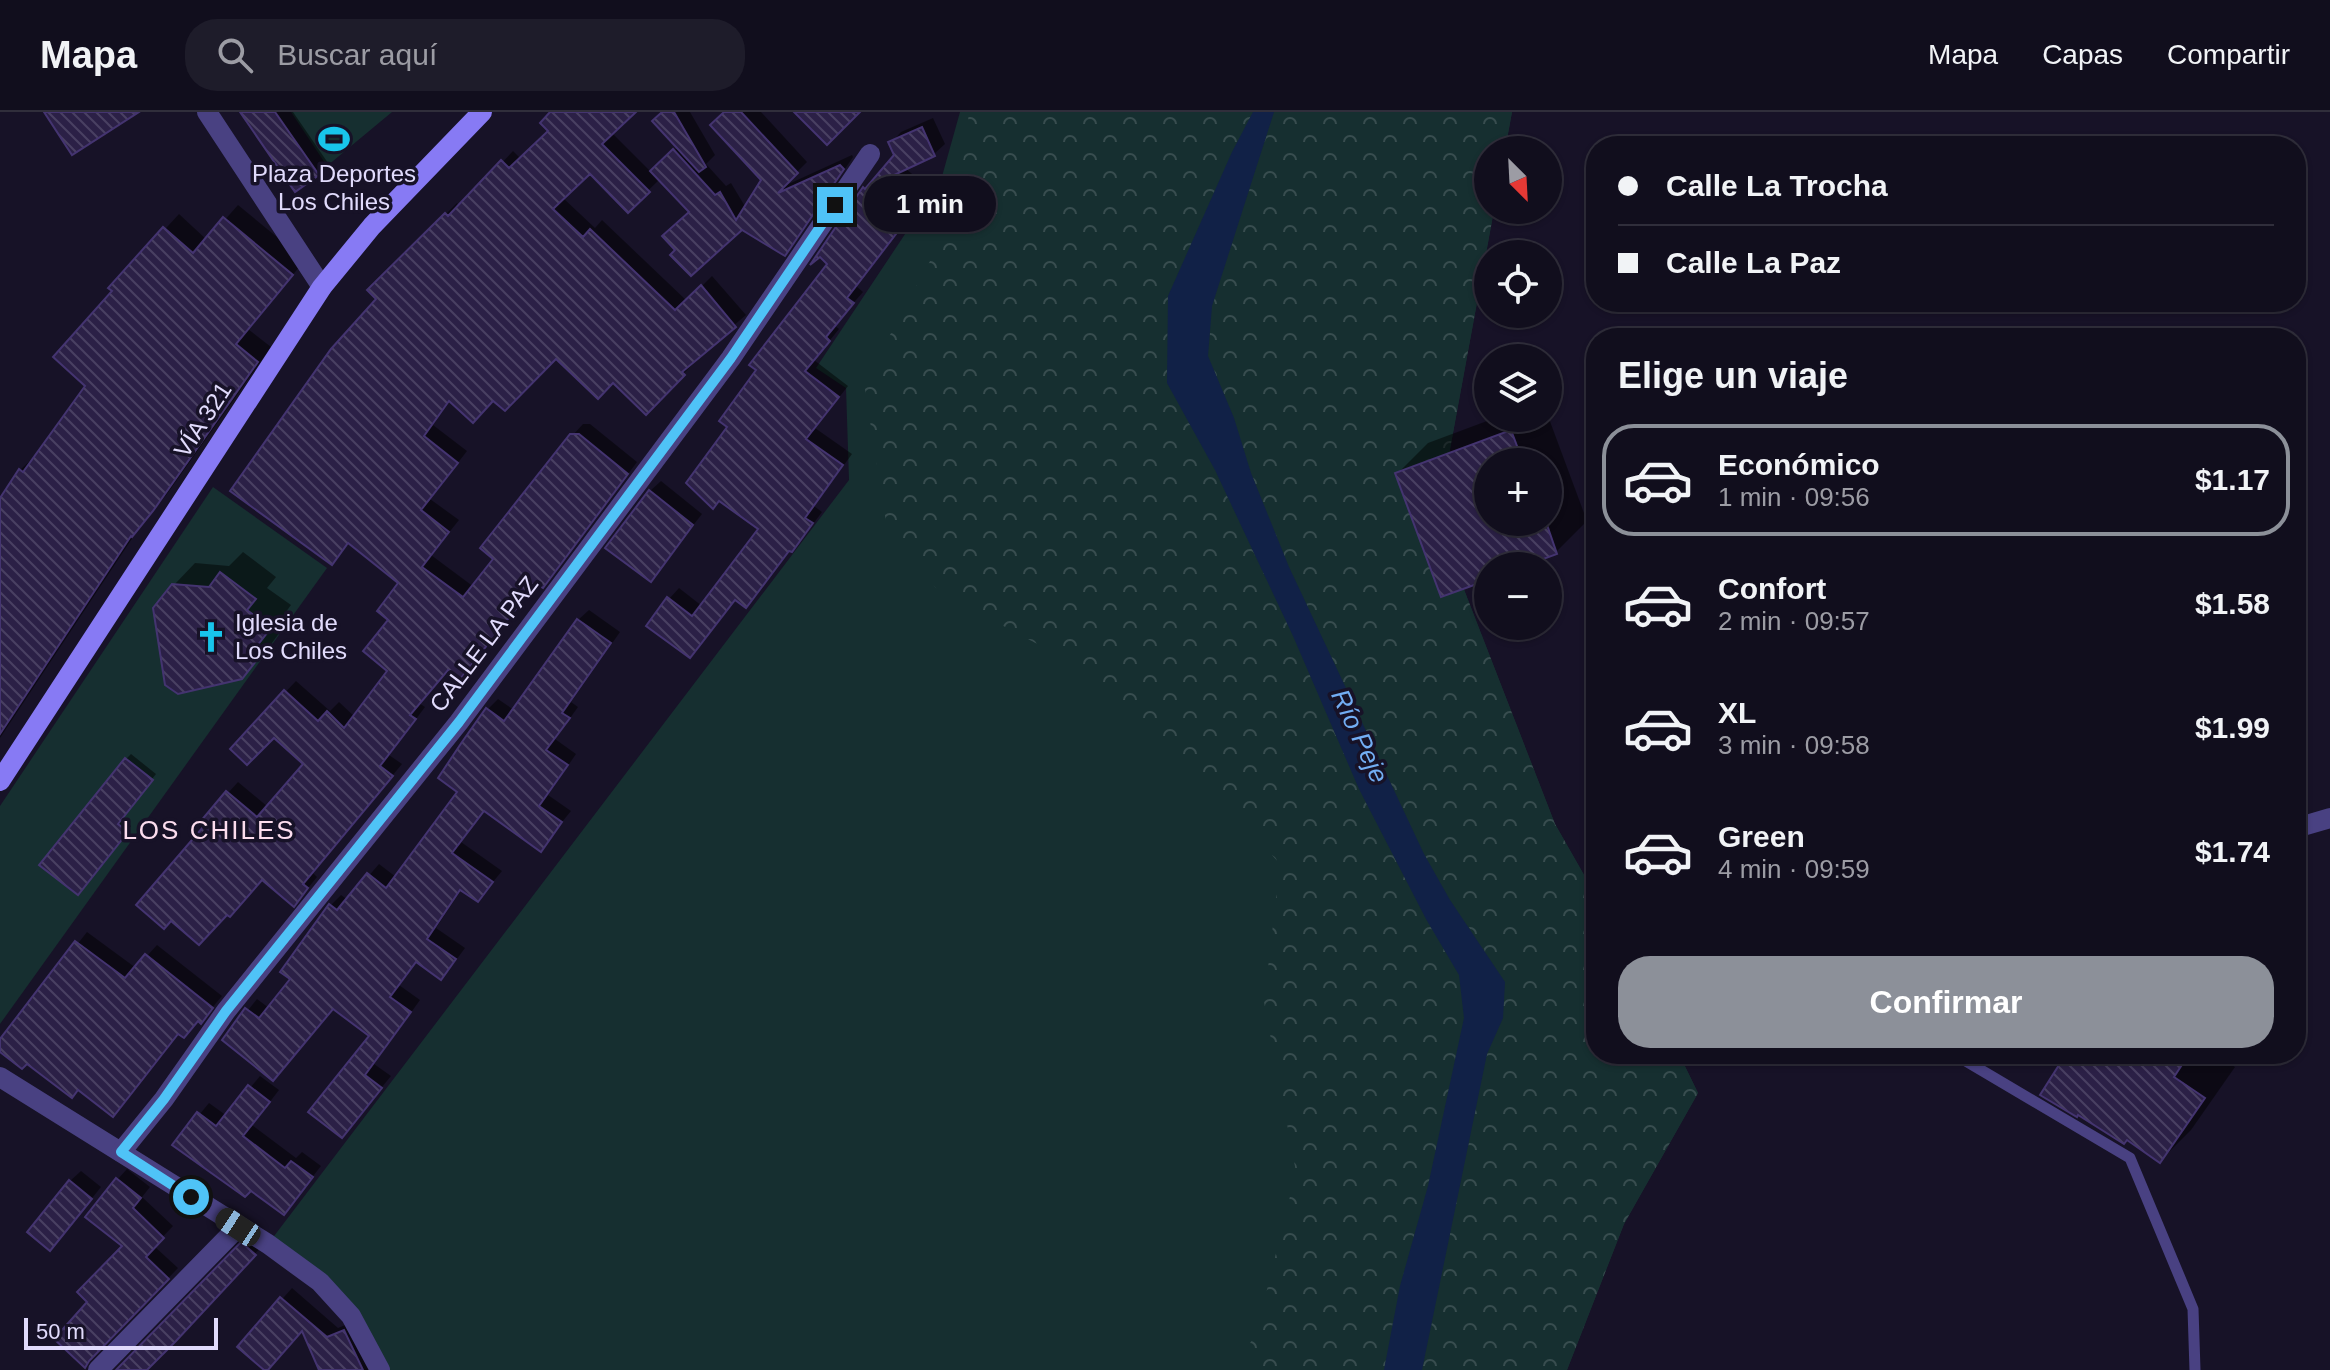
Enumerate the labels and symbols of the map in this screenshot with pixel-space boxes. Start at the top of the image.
sports icon: Plaza Deportes Los Chiles [317,122,351,156]
north arrow [1474,136,1562,224]
place label: Plaza Deportes Los Chiles [252,160,416,215]
callout: 1 min [863,177,995,233]
route end [817,187,853,223]
street label: VÍA 321 [168,377,237,462]
street label: CALLE LA PAZ [424,571,543,717]
place label: Iglesia de Los Chiles [235,609,347,664]
church icon: Iglesia de Los Chiles [194,620,228,654]
water label: Río Peje [1325,684,1395,788]
district label: LOS CHILES [122,815,296,845]
route start [173,1179,209,1215]
car [211,1204,265,1250]
scale bar [24,1314,218,1350]

